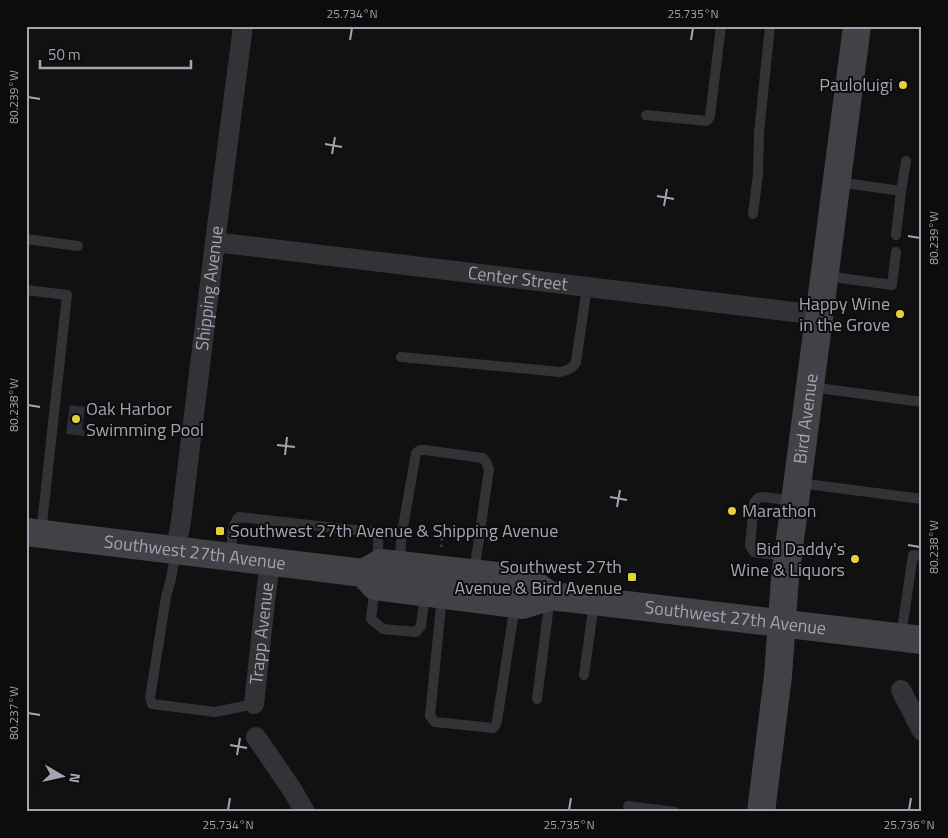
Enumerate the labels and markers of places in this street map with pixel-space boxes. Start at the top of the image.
place label: Pauloluigi [819,71,893,98]
marker: Pauloluigi [897,79,909,91]
place label: Happy Wine in the Grove [799,290,890,338]
marker: Happy Wine in the Grove [894,308,906,320]
place label: Oak Harbor Swimming Pool [86,395,204,443]
marker: Oak Harbor Swimming Pool [70,413,82,425]
place label: Marathon [742,497,817,524]
marker: Marathon [726,505,738,517]
place label: Southwest 27th Avenue & Shipping Avenue [230,517,558,544]
marker: Southwest 27th Avenue & Shipping Avenue [214,525,226,537]
place label: Bid Daddy's Wine & Liquors [730,535,845,583]
place label: Southwest 27th Avenue & Bird Avenue [455,553,622,601]
marker: Bid Daddy's Wine & Liquors [849,553,861,565]
marker: Southwest 27th Avenue & Bird Avenue [626,571,638,583]

